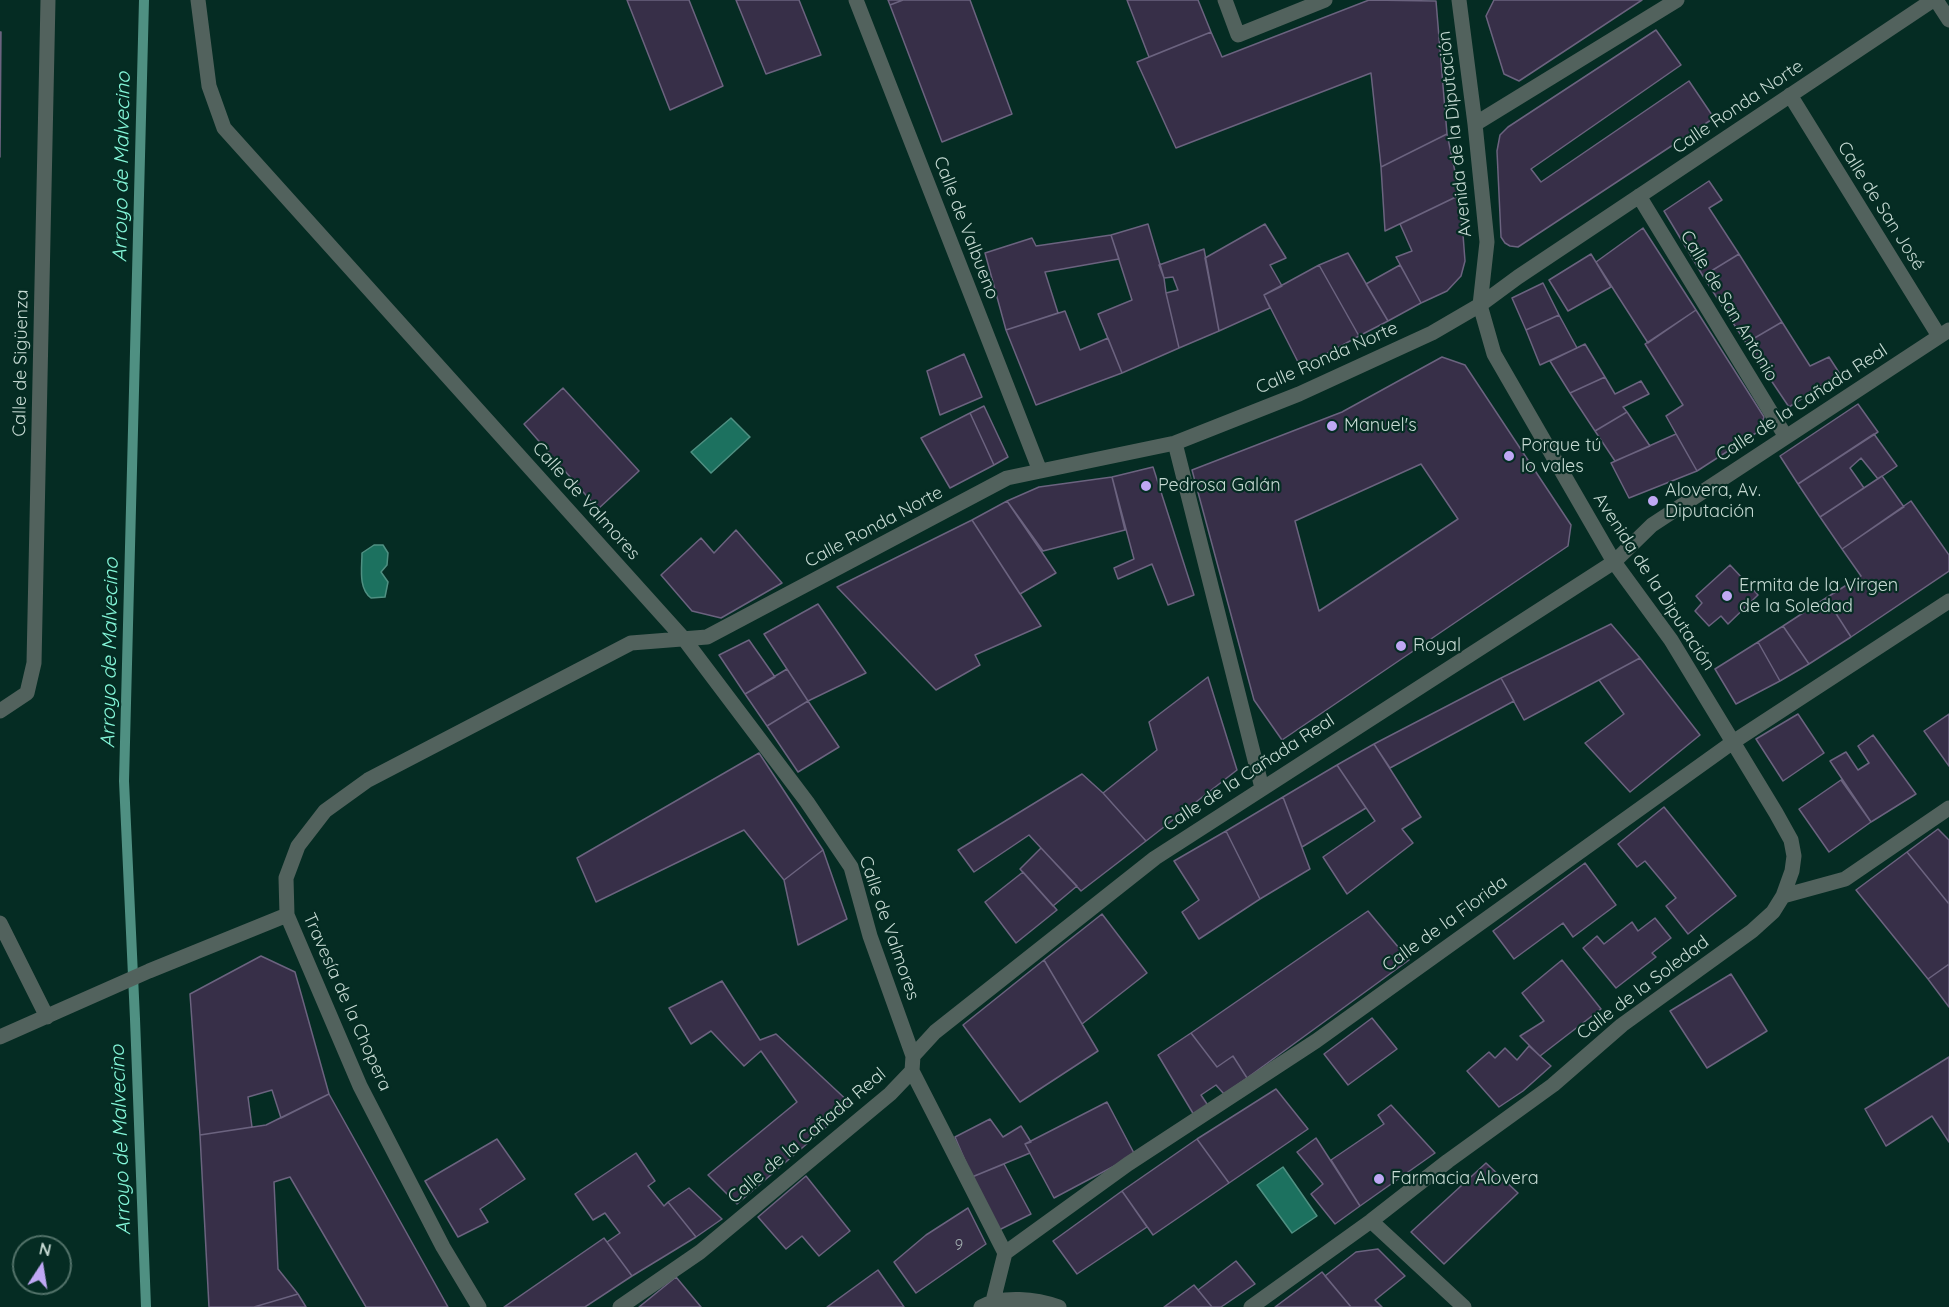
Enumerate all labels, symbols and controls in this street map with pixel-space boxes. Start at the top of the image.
street label: Avenida de la Diputación [1433,30,1477,238]
street label: Calle Ronda Norte [1669,55,1807,159]
water label: Arroyo de Malvecino [108,72,136,262]
street label: Calle de San José [1833,138,1929,274]
street label: Calle de Valbueno [929,154,1003,302]
street label: Calle de San Antonio [1675,227,1783,385]
street label: Calle de Sigüenza [9,289,33,437]
street label: Calle Ronda Norte [1253,317,1401,399]
street label: Calle de la Cañada Real [1712,340,1892,466]
place label: Manuel's [1344,415,1417,437]
marker: Manuel's [1325,419,1339,433]
place label: Porque tú lo vales [1521,435,1602,478]
street label: Calle de Valmores [527,438,645,564]
marker: Porque tú lo vales [1502,449,1516,463]
place label: Pedrosa Galán [1158,475,1281,497]
marker: Pedrosa Galán [1139,479,1153,493]
place label: Alovera, Av. Diputación [1665,480,1761,522]
street label: Calle Ronda Norte [801,482,947,572]
street label: Avenida de la Diputación [1589,489,1719,675]
marker: Alovera, Av. Diputación [1646,494,1660,508]
water label: Arroyo de Malvecino [96,558,124,748]
place label: Ermita de la Virgen de la Soledad [1739,575,1898,618]
marker: Ermita de la Virgen de la Soledad [1720,589,1734,603]
place label: Royal [1413,635,1461,657]
marker: Royal [1394,639,1408,653]
street label: Calle de la Cañada Real [1159,710,1339,836]
street label: Calle de Valmores [854,853,924,1003]
street label: Calle de la Florida [1378,871,1512,977]
street label: Travesía de la Chopera [298,910,396,1094]
street label: Calle de la Soledad [1573,931,1713,1045]
water label: Arroyo de Malvecino [106,1044,136,1236]
street label: Calle de la Cañada Real [724,1064,890,1208]
place label: Farmacia Alovera [1391,1168,1539,1190]
marker: Farmacia Alovera [1372,1172,1386,1186]
north arrow [12,1235,72,1295]
house number: 9 [955,1236,963,1254]
text: N [37,1238,53,1260]

